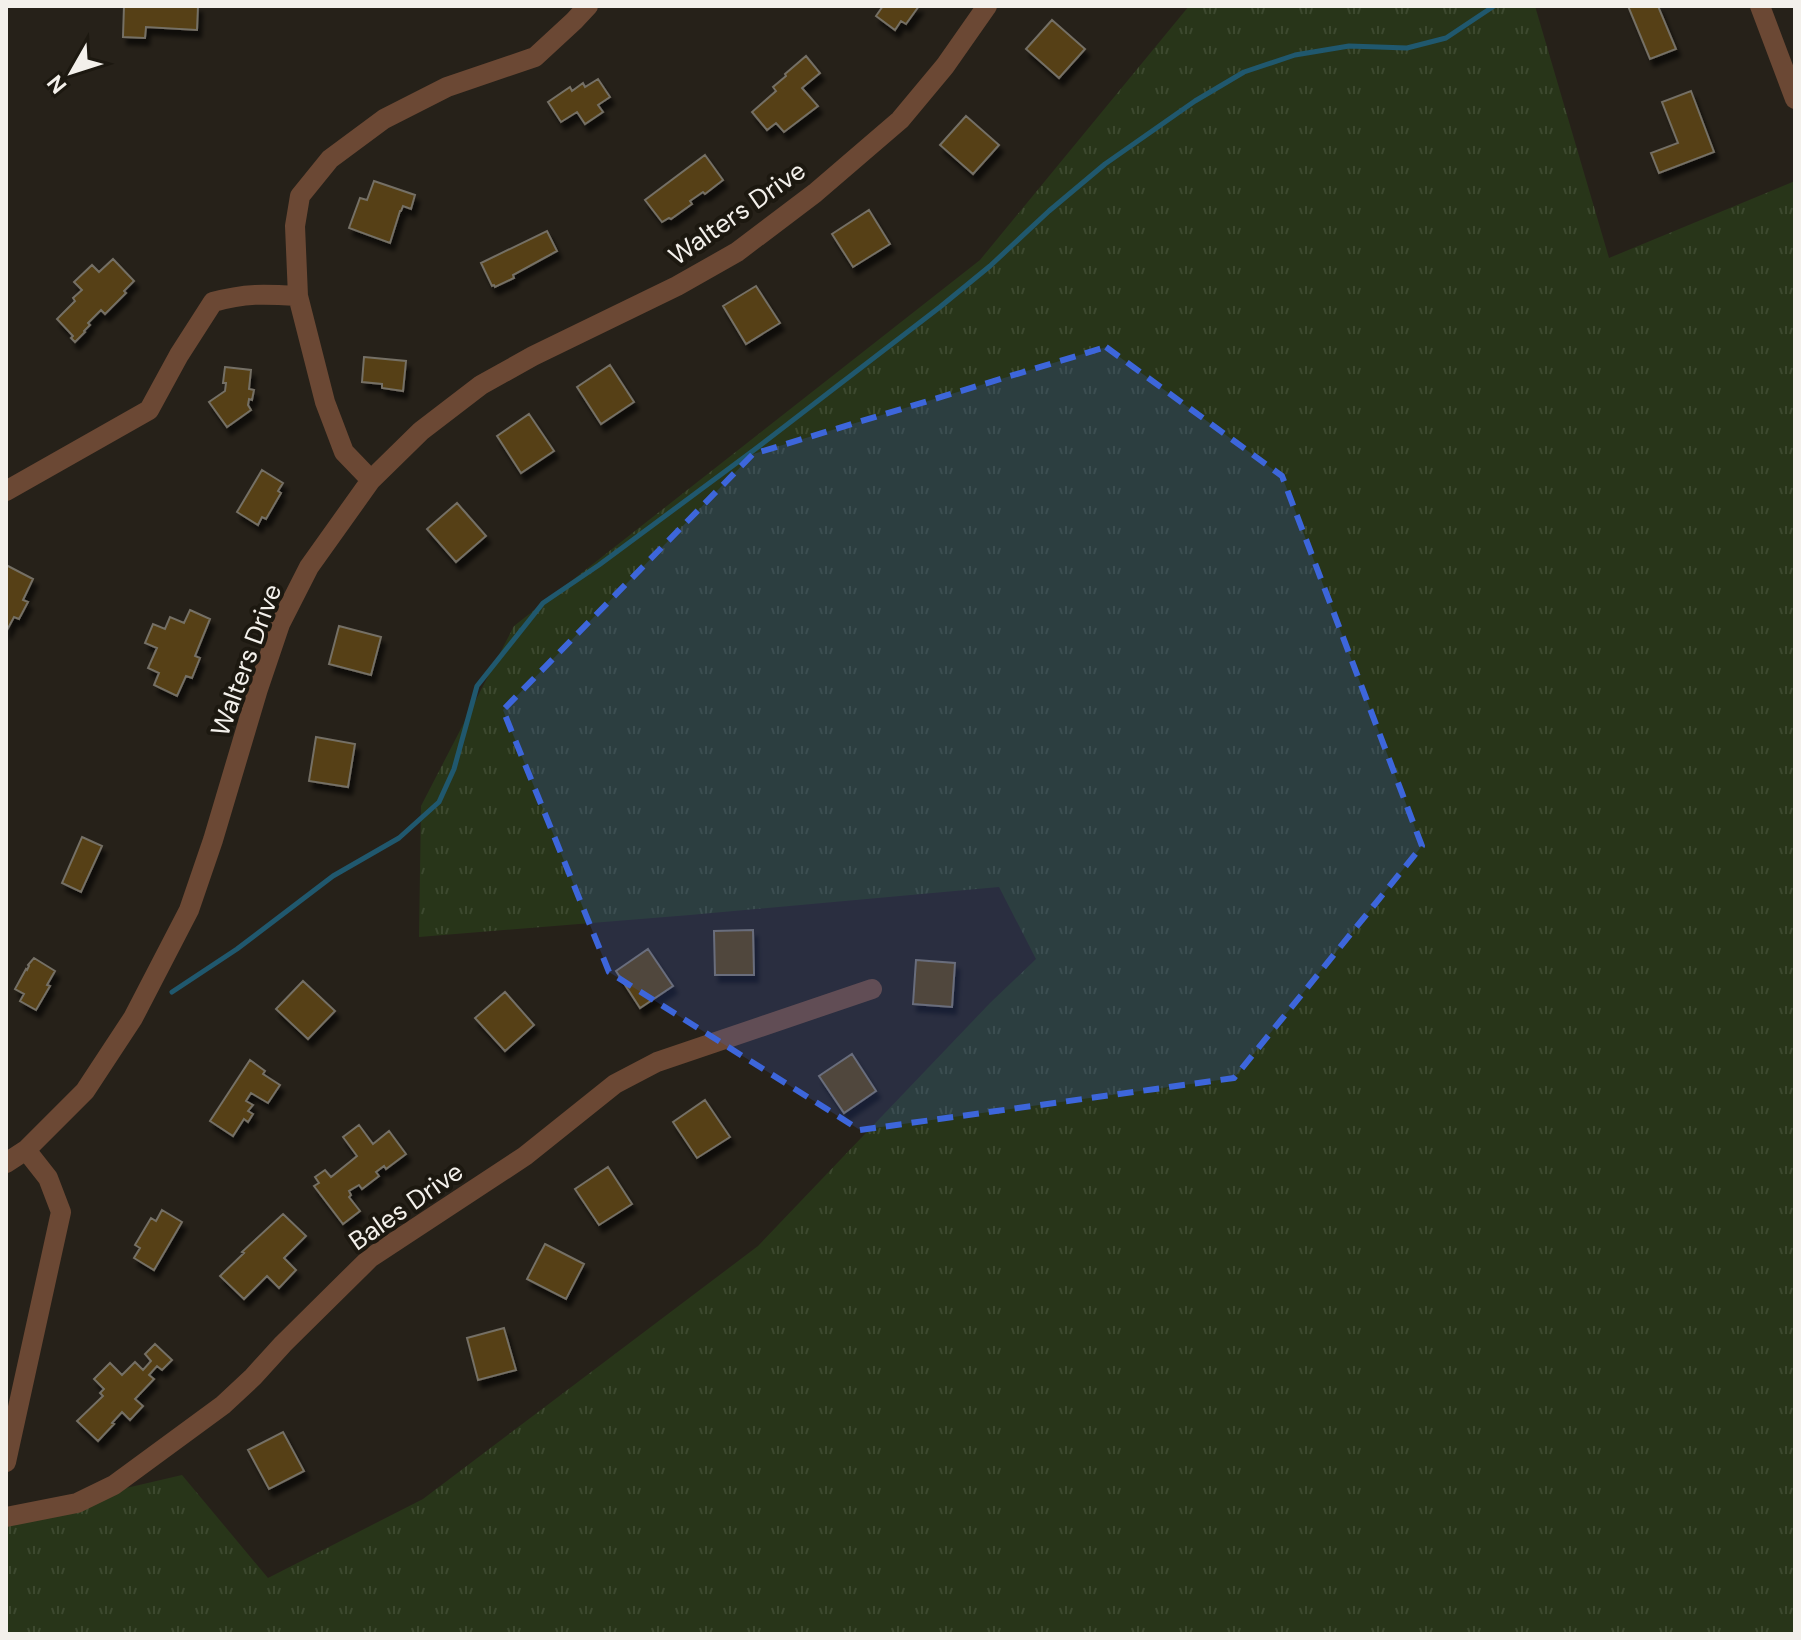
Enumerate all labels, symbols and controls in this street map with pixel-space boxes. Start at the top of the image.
north arrow [32,32,112,112]
text: N [41,69,73,100]
street label: Walters Drive [662,153,812,273]
street label: Walters Drive [203,579,289,741]
street label: Bales Drive [342,1154,470,1258]

